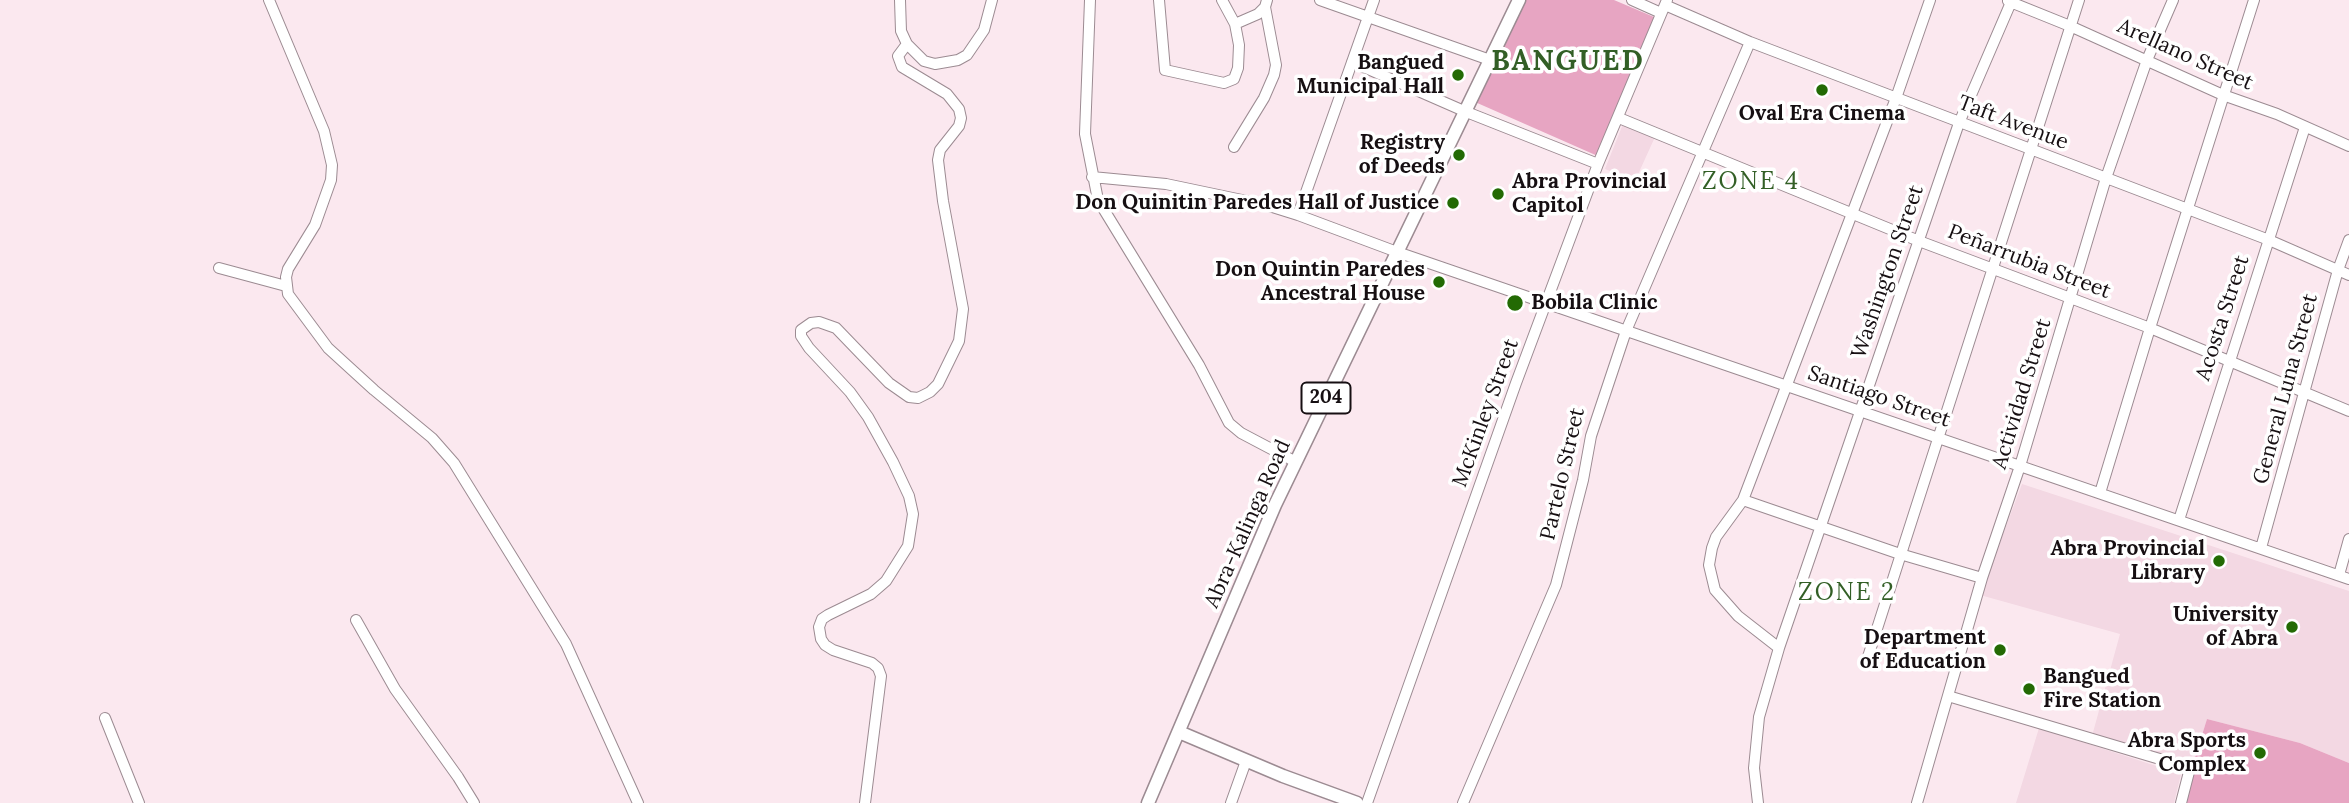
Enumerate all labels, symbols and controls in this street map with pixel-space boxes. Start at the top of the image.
street label: Arellano Street [2113,14,2257,96]
district label: BANGUED [1492,45,1644,79]
place label: Bangued Municipal Hall [1297,50,1444,100]
marker: Bangued Municipal Hall [1450,67,1466,83]
marker: Oval Era Cinema [1814,82,1830,98]
street label: Taft Avenue [1954,90,2072,156]
place label: Oval Era Cinema [1739,101,1905,127]
place label: Registry of Deeds [1359,130,1445,180]
marker: Registry of Deeds [1451,147,1467,163]
district label: ZONE 4 [1703,168,1799,196]
place label: Abra Provincial Capitol [1512,169,1667,219]
street label: Washington Street [1847,182,1929,362]
marker: Abra Provincial Capitol [1490,186,1506,202]
place label: Don Quinitin Paredes Hall of Justice [1075,190,1439,216]
marker: Don Quinitin Paredes Hall of Justice [1445,195,1461,211]
street label: Peñarrubia Street [1944,219,2114,305]
street label: Acosta Street [2191,252,2255,384]
place label: Don Quintin Paredes Ancestral House [1215,257,1425,307]
marker: Don Quintin Paredes Ancestral House [1431,274,1447,290]
place label: Bobila Clinic [1531,290,1658,316]
street label: General Luna Street [2248,291,2324,487]
marker: Bobila Clinic [1505,293,1525,313]
street label: Actividad Street [1987,316,2057,472]
street label: McKinley Street [1447,335,1525,491]
street label: Santiago Street [1804,361,1954,433]
road number: 204 [1302,382,1350,414]
street label: Partelo Street [1536,405,1590,543]
street label: Abra-Kalinga Road [1200,436,1296,612]
place label: Abra Provincial Library [2050,536,2205,586]
marker: Abra Provincial Library [2211,553,2227,569]
district label: ZONE 2 [1799,579,1895,607]
place label: University of Abra [2173,602,2278,652]
marker: University of Abra [2284,619,2300,635]
place label: Department of Education [1860,625,1986,675]
marker: Department of Education [1992,642,2008,658]
place label: Bangued Fire Station [2043,664,2161,714]
marker: Bangued Fire Station [2021,681,2037,697]
place label: Abra Sports Complex [2128,728,2246,778]
marker: Abra Sports Complex [2252,745,2268,761]

